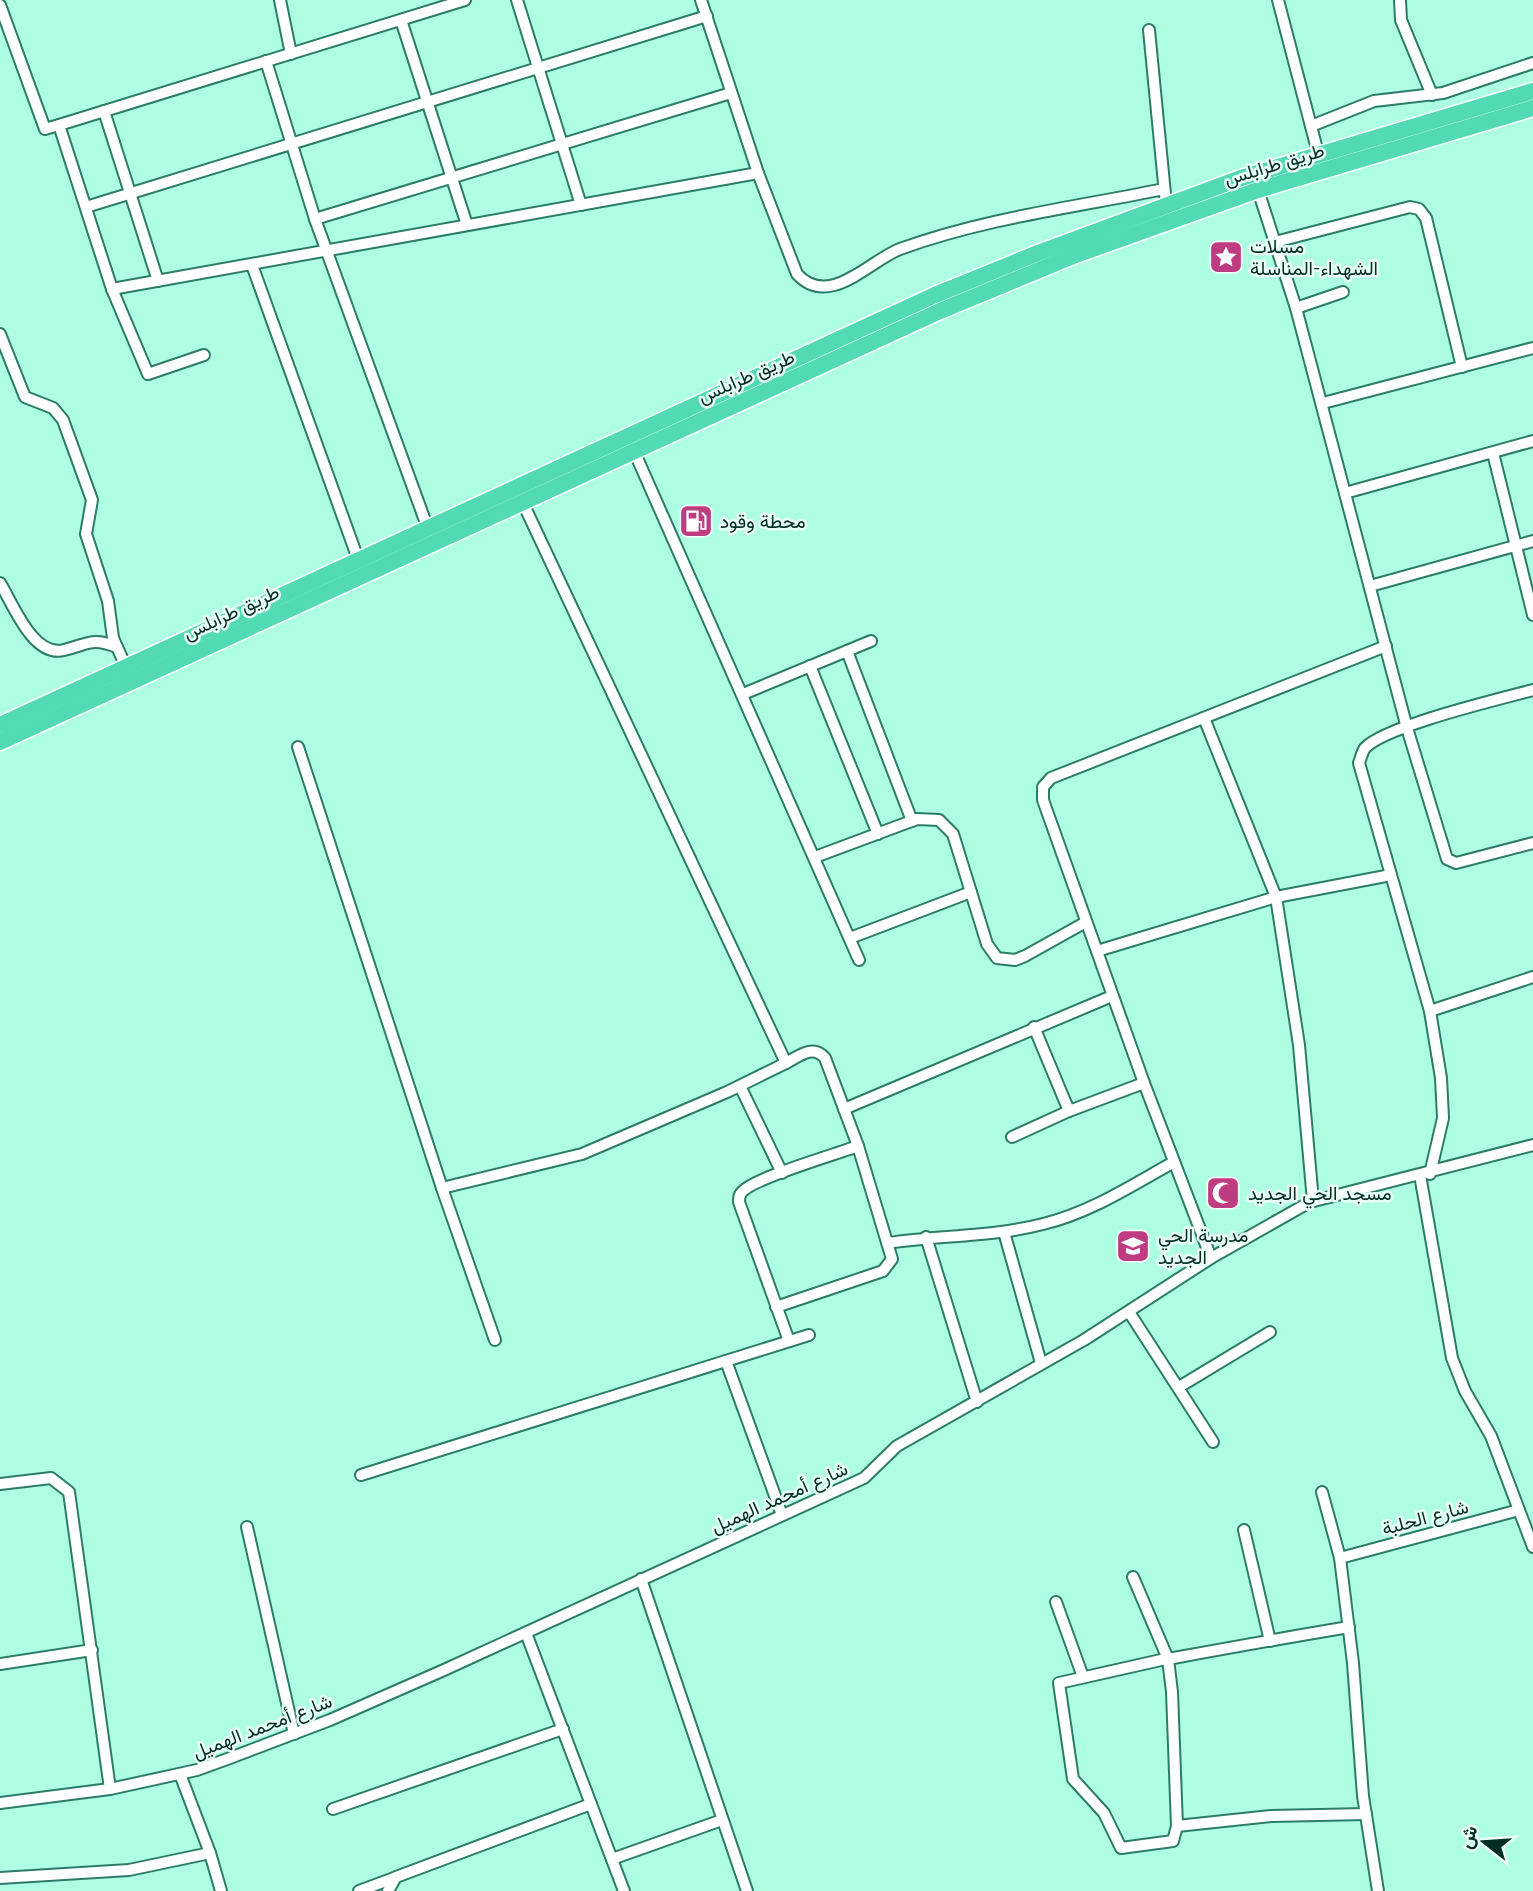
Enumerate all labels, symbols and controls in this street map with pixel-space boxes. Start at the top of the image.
street label: طريق طرابلس [1221,137,1327,191]
place label: مسلات الشهداء-المناسلة [1250,234,1378,280]
place icon: مسلات الشهداء-المناسلة [1207,238,1245,276]
street label: طريق طرابلس [694,344,798,408]
fuel station icon: محطة وقود [677,502,715,540]
place label: محطة وقود [720,509,806,533]
street label: طريق طرابلس [179,579,283,645]
mosque icon: مسجد الحي الجديد [1204,1174,1242,1212]
place label: مسجد الحي الجديد [1248,1181,1392,1209]
place label: مدرسة الحي الجديد [1158,1223,1248,1269]
school or university icon: مدرسة الحي الجديد [1114,1227,1152,1265]
street label: شارع أمحمد الهميل [707,1456,852,1539]
street label: شارع الحلبة [1379,1494,1471,1541]
street label: شارع أمحمد الهميل [189,1688,336,1765]
north arrow [1449,1807,1519,1877]
text: ش [1453,1822,1483,1851]

